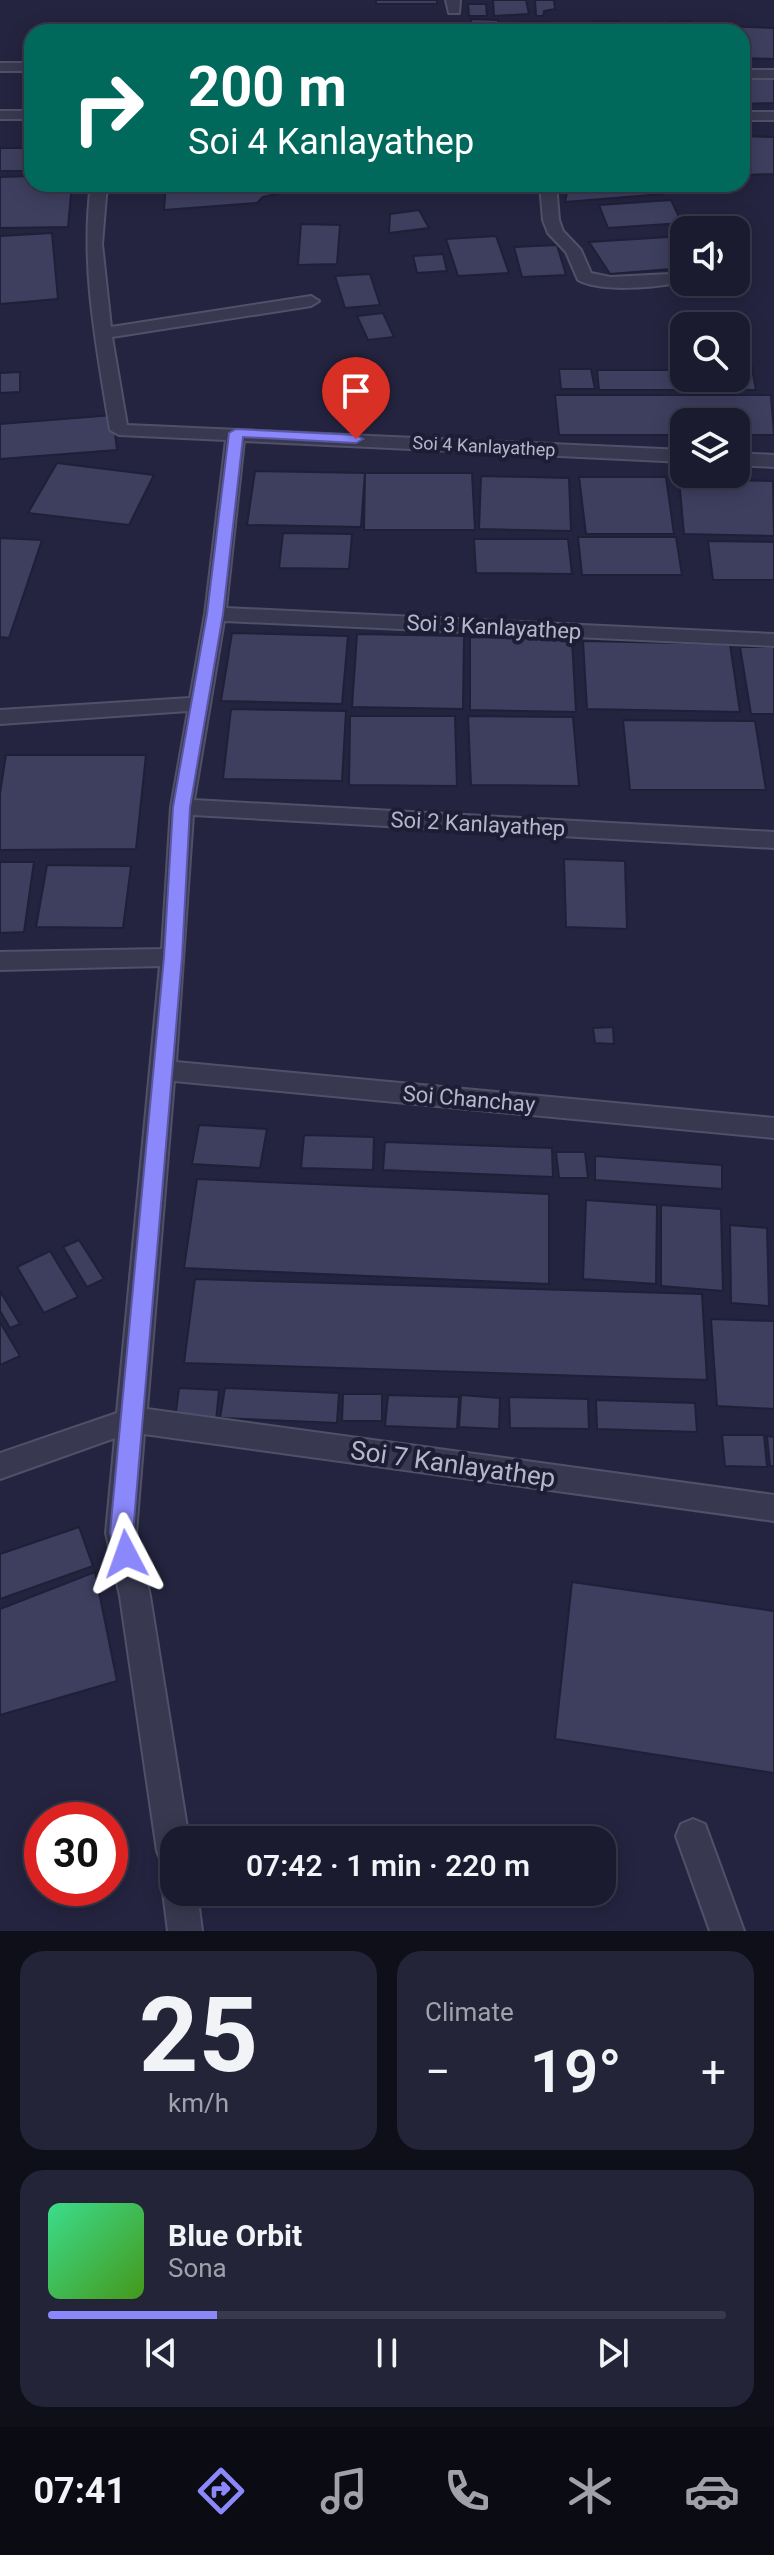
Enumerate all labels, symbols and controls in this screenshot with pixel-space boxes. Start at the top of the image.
text: 200 m [188,54,347,120]
icon: right [56,56,160,160]
text: Soi 4 Kanlayathep [188,121,474,163]
map controls [670,216,750,488]
button: sound [670,216,750,296]
button: search [670,312,750,392]
pin [322,357,390,439]
icon: arrive [334,369,378,413]
button: layers [670,408,750,488]
street label: Soi 4 Kanlayathep [412,432,556,460]
street label: Soi 3 Kanlayathep [406,610,582,644]
street label: Soi 2 Kanlayathep [390,807,566,841]
street label: Soi Chanchay [402,1081,537,1117]
street label: Soi 7 Kanlayathep [349,1435,557,1493]
position arrow [84,1512,168,1596]
speed limit sign: 30 [24,1802,128,1906]
text: 07:42 · 1 min · 220 m [246,1848,530,1883]
text: 25 [139,1975,258,2096]
text: Climate [425,1997,514,2027]
text: 19° [530,2036,621,2107]
text: − [425,2046,450,2098]
text: + [701,2046,726,2098]
text: km/h [168,2088,229,2118]
text: Blue Orbit [168,2218,302,2253]
text: Sona [168,2253,227,2283]
icon: previous [139,2331,183,2375]
icon: pause [365,2331,409,2375]
icon: next [591,2331,635,2375]
icon: directions [193,2463,249,2519]
icon: music [316,2463,372,2519]
icon: phone [439,2463,495,2519]
icon: climate [562,2463,618,2519]
icon: car [684,2463,740,2519]
text: 07:41 [33,2470,126,2512]

